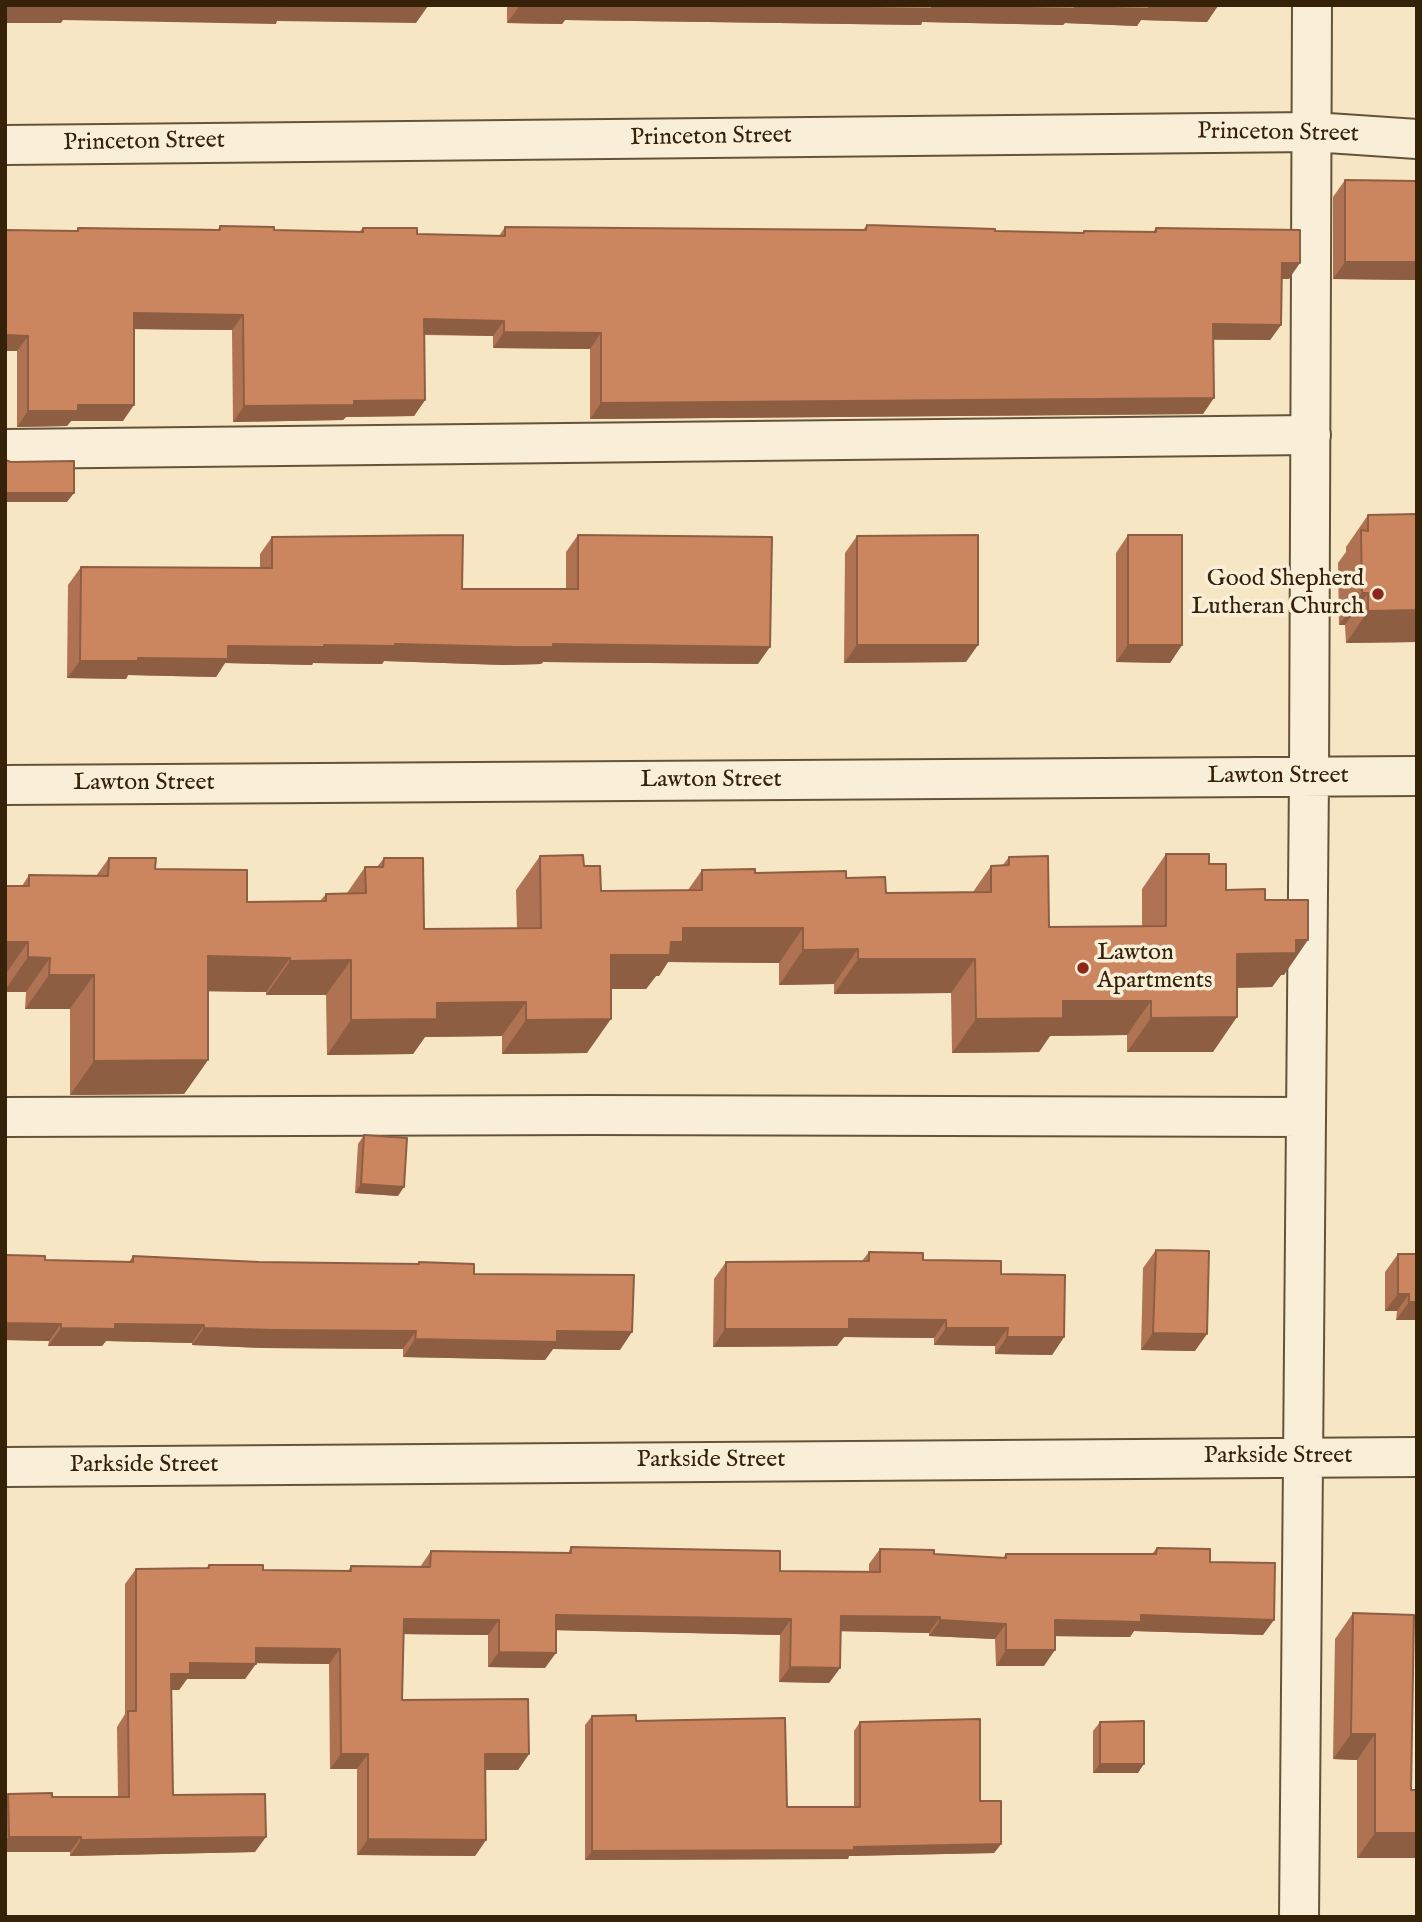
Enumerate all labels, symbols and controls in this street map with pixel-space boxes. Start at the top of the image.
street label: Princeton Street [1197,118,1359,150]
street label: Princeton Street [630,122,792,154]
street label: Princeton Street [63,127,225,159]
place label: Good Shepherd Lutheran Church [1191,566,1364,622]
marker: Good Shepherd Lutheran Church [1370,586,1386,602]
street label: Lawton Street [1207,763,1349,791]
street label: Lawton Street [640,767,782,795]
street label: Lawton Street [73,770,215,798]
place label: Lawton Apartments [1097,940,1213,996]
marker: Lawton Apartments [1075,960,1091,976]
street label: Parkside Street [1203,1443,1353,1471]
street label: Parkside Street [636,1447,786,1475]
street label: Parkside Street [69,1452,219,1480]

